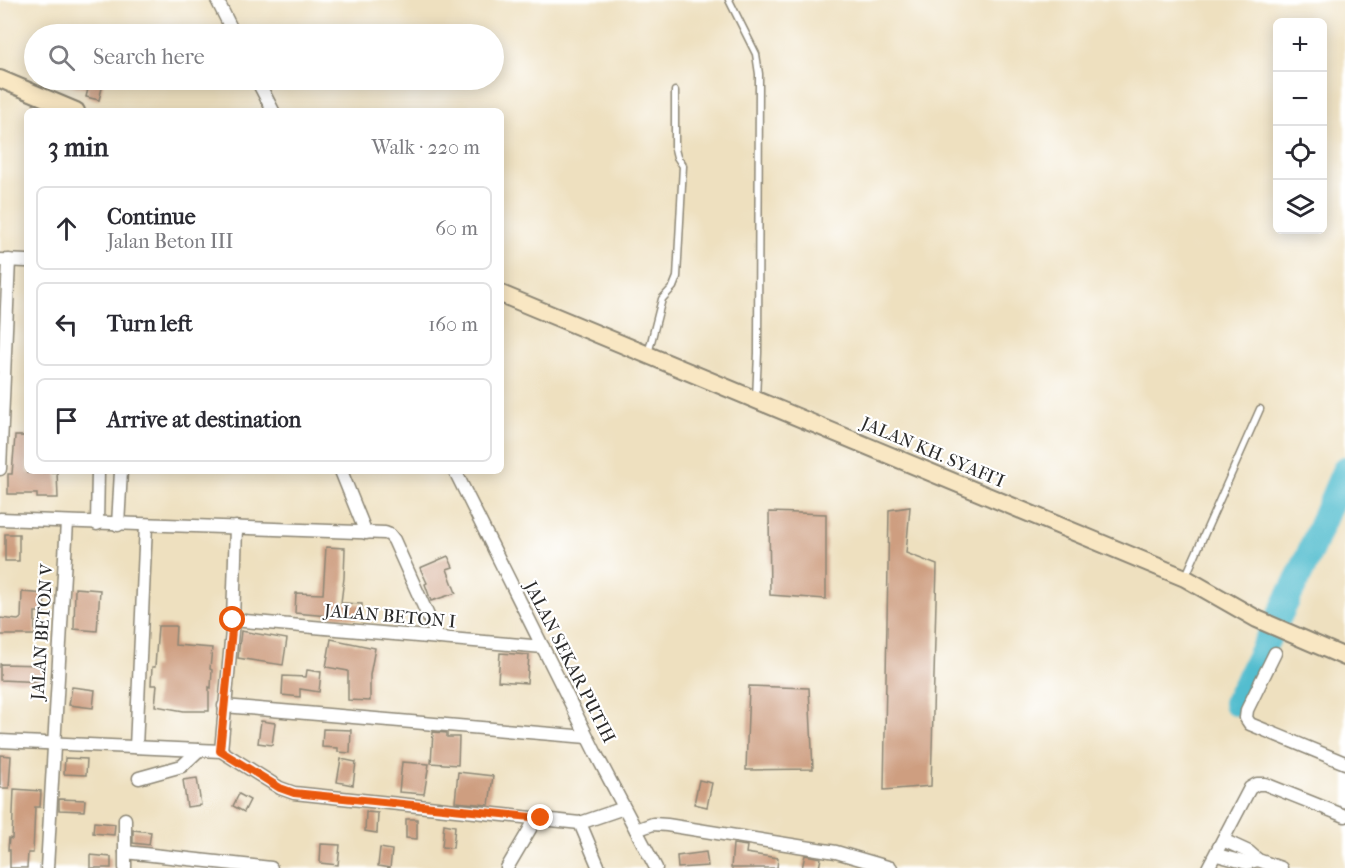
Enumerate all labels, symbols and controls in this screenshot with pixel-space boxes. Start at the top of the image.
map controls [1273,18,1327,234]
button: + [1273,18,1327,72]
search box [24,24,504,90]
icon: search [45,41,78,74]
text: Search here [93,44,205,70]
button: − [1273,72,1327,126]
button: locate [1273,126,1327,180]
text: 3 min [48,132,109,163]
text: Walk · 220 m [372,136,480,159]
button: layers [1273,180,1327,234]
text: Continue [107,204,196,230]
icon: ahead [50,212,83,245]
text: 60 m [435,217,478,240]
text: Jalan Beton III [107,230,233,253]
icon: left [50,308,83,341]
text: Turn left [107,311,193,337]
text: 160 m [428,313,478,336]
icon: arrive [50,404,83,437]
text: Arrive at destination [107,407,301,433]
street label: JALAN KH. SYAFI'I [856,412,1008,492]
street label: JALAN BETON V [27,562,58,703]
street label: JALAN SEKAR PUTIH [519,576,619,747]
street label: JALAN BETON I [321,600,457,633]
route start [219,606,245,632]
route end [527,804,553,830]

